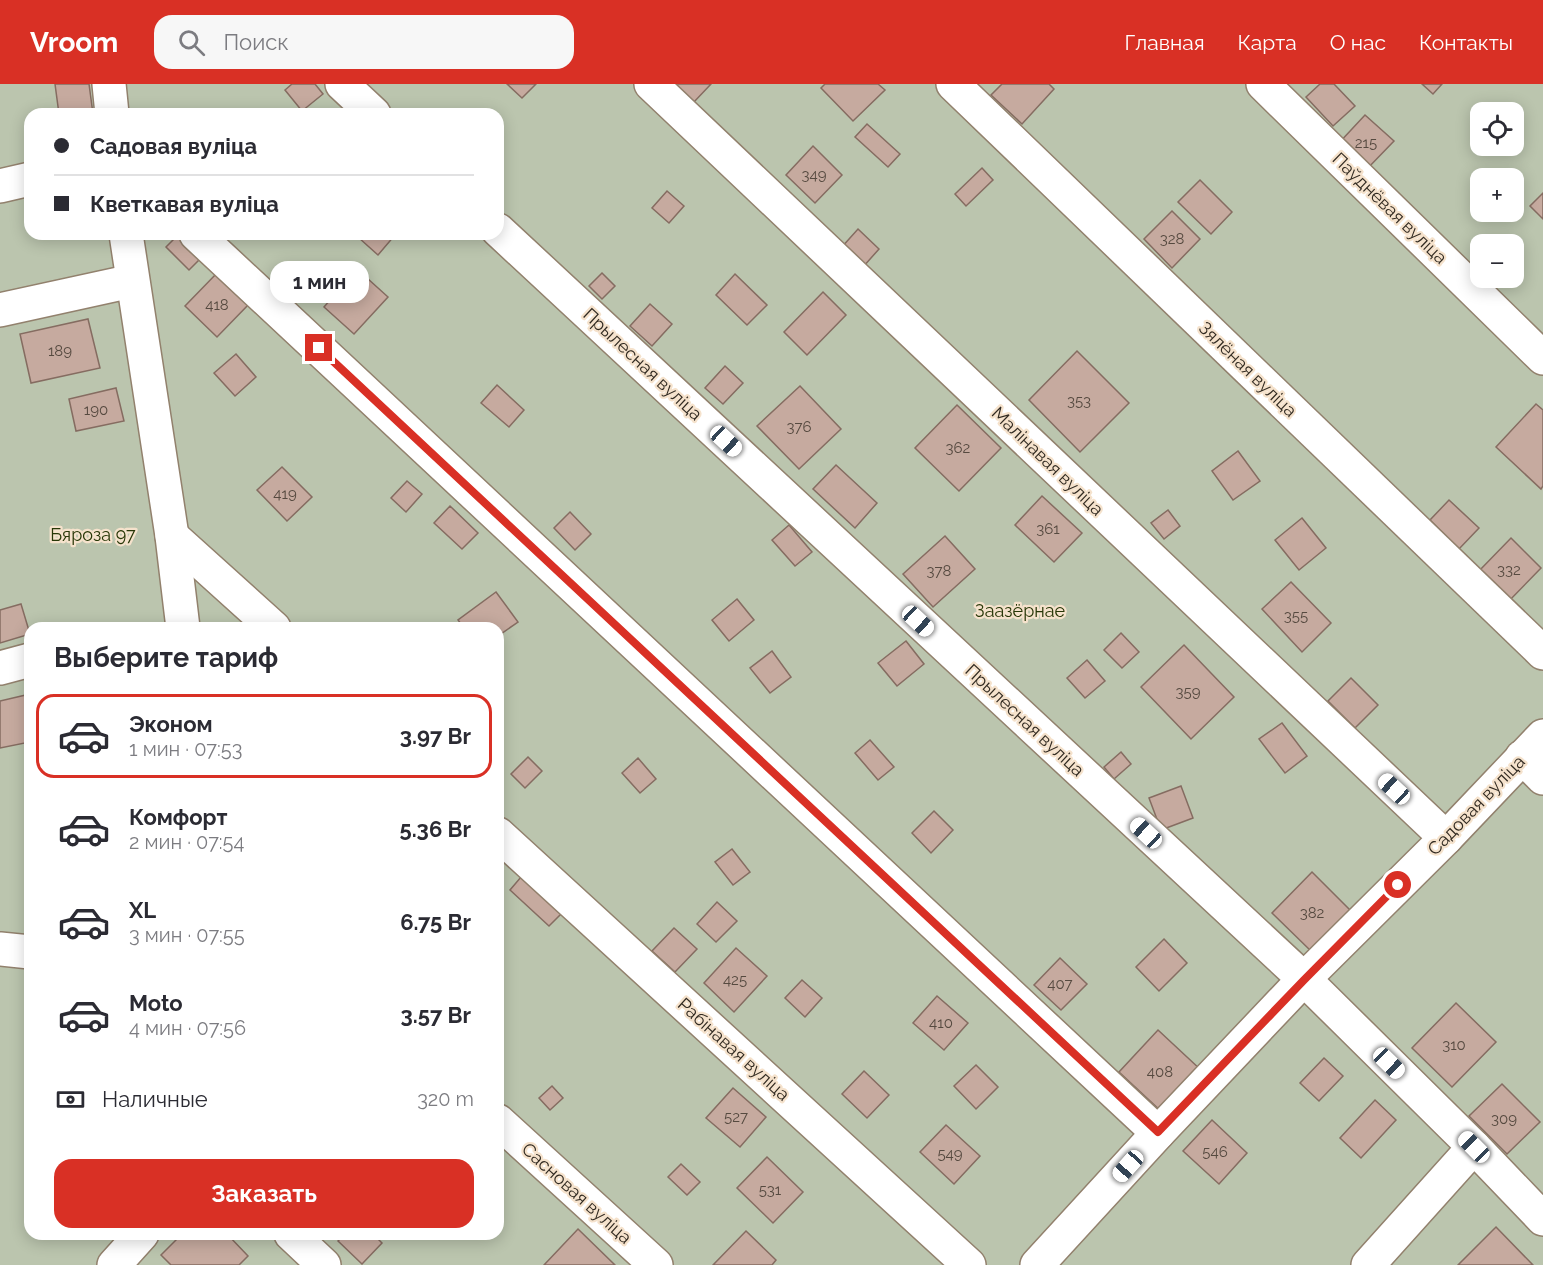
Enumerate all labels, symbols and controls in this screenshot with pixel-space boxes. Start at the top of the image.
search box [154,15,574,69]
text: Vroom [30,26,118,59]
icon: search [175,26,208,59]
text: Поиск [223,29,289,55]
text: Главная [1125,30,1205,55]
text: Карта [1238,30,1297,55]
text: О нас [1330,30,1386,55]
text: Контакты [1419,30,1513,55]
map controls [1470,102,1524,288]
button: locate [1470,102,1524,156]
text: Садовая вуліца [90,133,257,159]
house number: 215 [1355,134,1377,152]
street label: Паўднёвая вуліца [1328,148,1452,268]
house number: 349 [802,166,827,184]
button: + [1470,168,1524,222]
text: Кветкавая вуліца [90,191,279,217]
house number: 328 [1160,230,1184,248]
button: − [1470,234,1524,288]
callout: 1 мин [270,261,368,303]
text: 1 мин [293,270,346,294]
house number: 418 [205,296,229,314]
street label: Прылесная вуліца [579,304,707,424]
street label: Зялёная вуліца [1195,317,1301,421]
route end [305,334,332,361]
house number: 189 [48,342,72,360]
house number: 353 [1067,392,1091,410]
house number: 190 [84,401,108,419]
street label: Малінавая вуліца [988,402,1108,520]
house number: 376 [786,418,812,436]
car [707,422,745,460]
house number: 362 [946,439,971,457]
house number: 419 [273,485,297,503]
house number: 361 [1036,520,1060,538]
park label: Бяроза 97 [50,524,136,545]
house number: 332 [1497,561,1521,579]
house number: 378 [927,562,952,580]
park label: Заазёрнае [975,600,1066,621]
car [899,602,937,640]
house number: 355 [1284,607,1308,625]
text: Выберите тариф [54,642,278,673]
street label: Прылесная вуліца [961,660,1089,780]
house number: 359 [1176,683,1201,701]
icon: car [57,709,111,763]
text: Эконом [129,711,213,737]
text: 3.97 Br [400,723,471,749]
text: 1 мин · 07:53 [129,737,242,761]
street label: Садовая вуліца [1423,751,1529,859]
car [1375,770,1413,808]
icon: car [57,802,111,856]
text: Комфорт [129,804,227,830]
car [1127,814,1165,852]
text: 5.36 Br [399,816,471,842]
text: 2 мин · 07:54 [129,830,244,854]
route start [1384,871,1411,898]
icon: car [57,895,111,949]
text: XL [129,897,156,923]
house number: 382 [1300,904,1325,922]
text: 6.75 Br [400,909,471,935]
text: 3 мин · 07:55 [129,923,245,947]
house number: 425 [723,971,747,989]
house number: 407 [1047,975,1073,993]
icon: car [57,988,111,1042]
text: Moto [129,990,183,1016]
street label: Рабінавая вуліца [674,993,794,1105]
text: 3.57 Br [400,1002,471,1028]
house number: 410 [929,1014,953,1032]
text: 4 мин · 07:56 [129,1016,246,1040]
house number: 310 [1442,1036,1466,1054]
car [1370,1044,1408,1082]
house number: 408 [1147,1063,1173,1081]
icon: cash [54,1083,87,1116]
text: Наличные [102,1086,208,1112]
text: 320 m [417,1087,474,1111]
house number: 527 [724,1108,748,1126]
house number: 309 [1491,1110,1517,1128]
car [1455,1128,1493,1166]
street label: Сасновая вуліца [518,1138,636,1248]
house number: 546 [1202,1143,1228,1161]
house number: 549 [937,1145,963,1163]
car [1109,1147,1147,1185]
button: Заказать [54,1159,474,1228]
house number: 531 [759,1181,782,1199]

